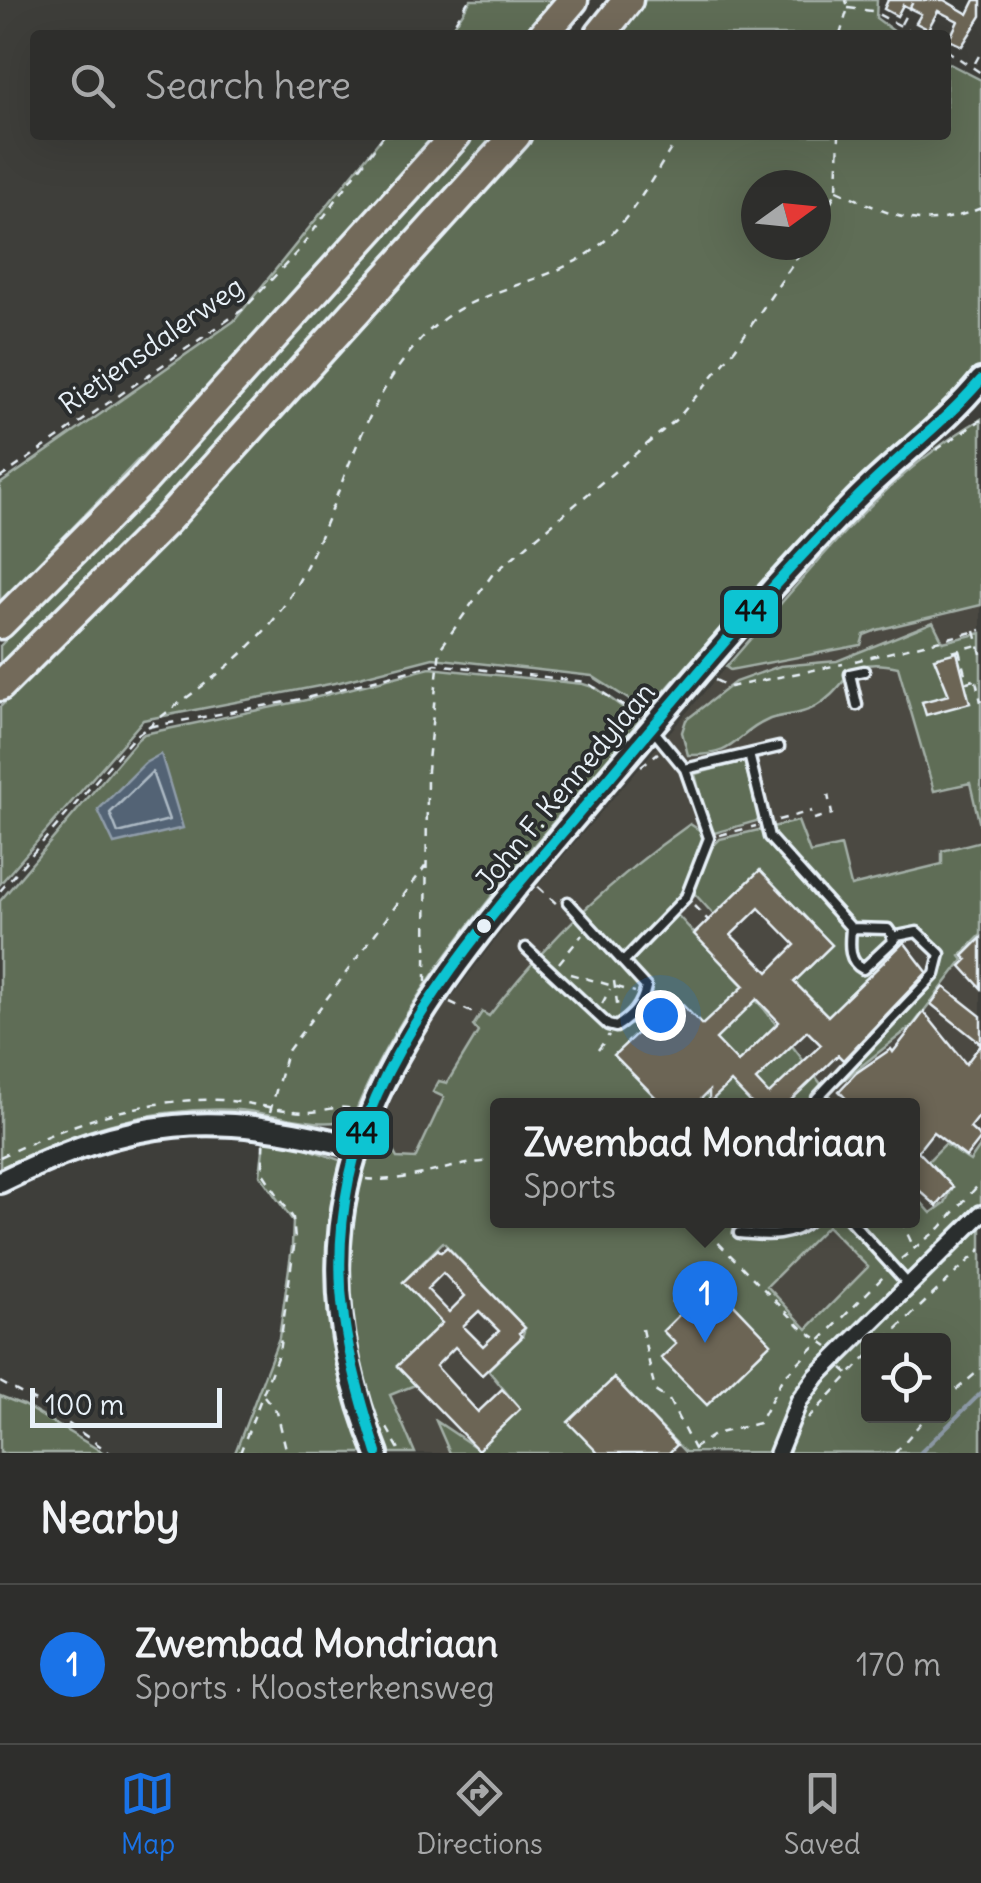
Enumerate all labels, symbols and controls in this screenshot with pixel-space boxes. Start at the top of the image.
search box [30,30,951,140]
icon: search [65,58,120,113]
text: Search here [145,62,351,109]
north arrow [741,170,831,260]
street label: Rietjensdalerweg [52,268,250,422]
line badge: 44 [722,588,780,636]
text: 44 [735,593,767,629]
street label: John F. Kennedylaan [467,675,663,897]
unlabelled marker [474,916,494,936]
your location [635,990,686,1041]
popup [490,1098,920,1228]
line badge: 44 [334,1109,391,1157]
text: 44 [346,1115,378,1151]
text: Zwembad Mondriaan [523,1119,887,1166]
text: Sports [523,1166,616,1207]
pin: 1 [672,1260,738,1343]
map controls [861,1333,951,1423]
button: locate [861,1333,951,1423]
scale bar [30,1383,222,1428]
text: 100 m [45,1387,124,1423]
text: Nearby [40,1492,179,1544]
text: Zwembad Mondriaan [135,1620,498,1667]
text: 1 [66,1644,79,1685]
text: 170 m [856,1644,941,1685]
text: Sports · Kloosterkensweg [135,1667,495,1708]
tab: Map [120,1766,175,1862]
tab: Directions [416,1766,543,1862]
tab: Saved [784,1766,861,1862]

